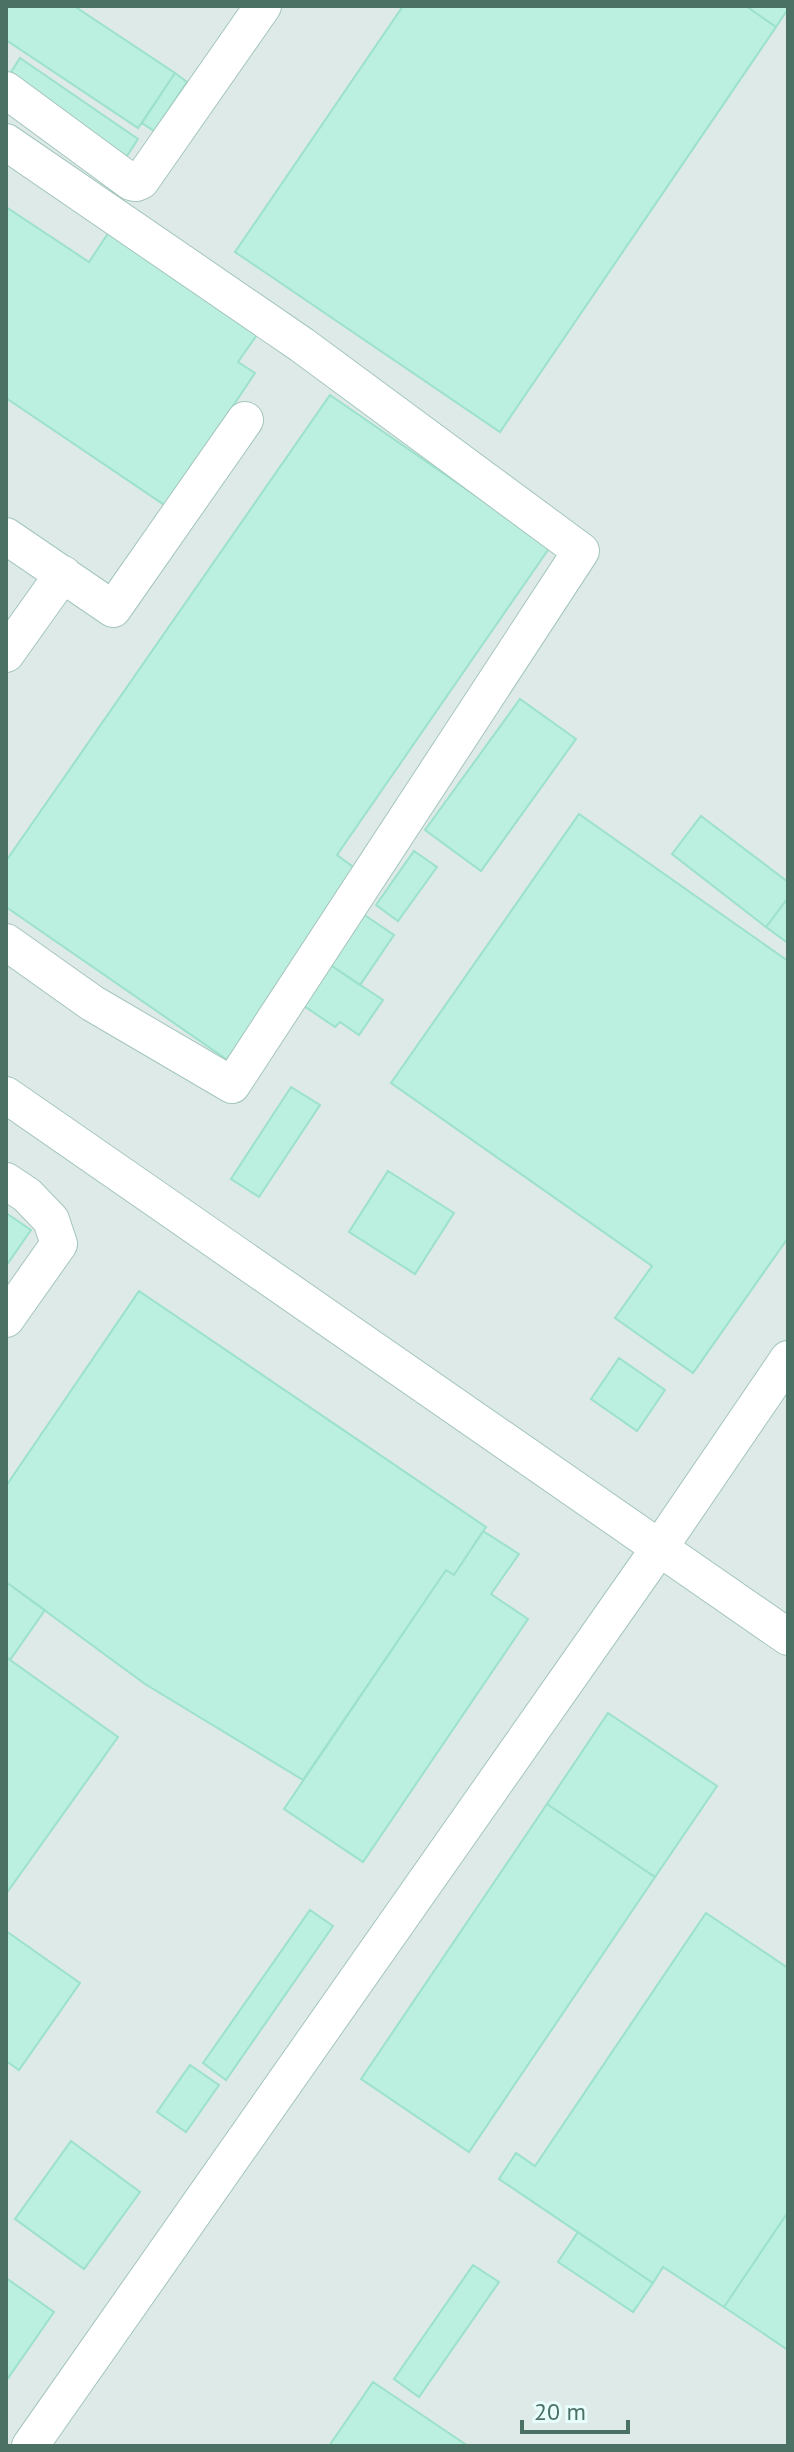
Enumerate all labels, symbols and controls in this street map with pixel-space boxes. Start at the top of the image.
scale bar [522,2384,628,2434]
text: 20 m [534,2396,586,2427]

